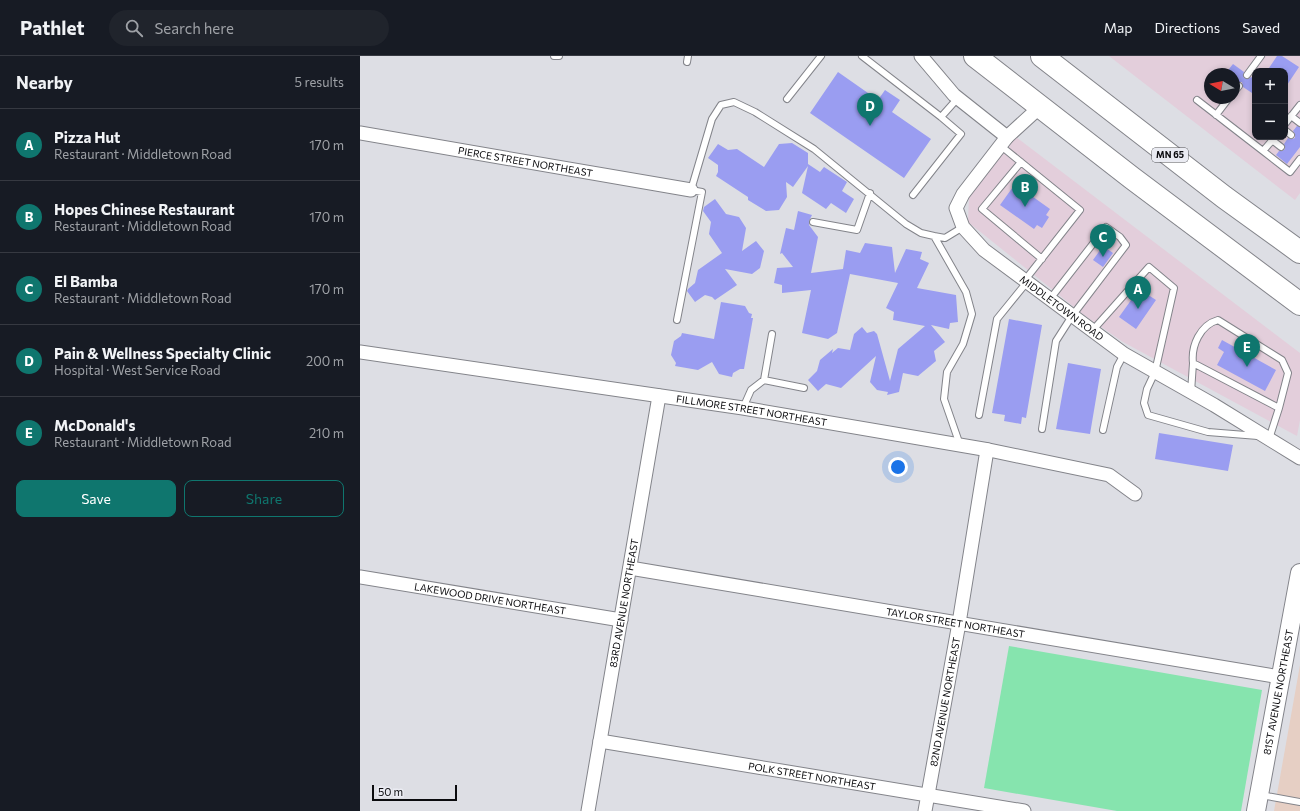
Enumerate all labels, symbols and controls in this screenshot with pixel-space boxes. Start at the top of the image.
search box [109,10,389,46]
text: Pathlet [20,16,85,39]
icon: search [123,17,145,39]
text: Search here [155,19,234,37]
text: Map [1104,19,1133,36]
text: Directions [1155,19,1220,36]
text: Saved [1242,19,1280,36]
north arrow [1204,68,1240,104]
map controls [1252,68,1288,140]
button: + [1252,68,1288,104]
text: Nearby [16,72,73,93]
text: 5 results [294,74,344,90]
pin: D [857,93,883,126]
button: − [1252,104,1288,140]
text: Pizza Hut [54,128,120,146]
text: A [24,137,34,153]
text: 170 m [309,137,344,153]
street label: PIERCE STREET NORTHEAST [457,144,594,179]
text: Restaurant · Middletown Road [54,146,231,162]
road number: MN 65 [1152,148,1188,162]
pin: B [1012,174,1038,207]
text: Hopes Chinese Restaurant [54,200,235,218]
text: B [25,209,33,225]
text: 170 m [309,209,344,225]
text: Restaurant · Middletown Road [54,218,231,234]
pin: C [1090,224,1116,257]
text: El Bamba [54,272,118,290]
street label: MIDDLETOWN ROAD [1018,273,1106,343]
pin: A [1125,276,1151,309]
text: C [25,281,33,297]
text: 170 m [309,281,344,297]
text: Restaurant · Middletown Road [54,290,231,306]
pin: E [1234,334,1260,367]
text: Pain & Wellness Specialty Clinic [54,344,271,362]
text: D [24,353,34,369]
text: 200 m [306,353,344,369]
text: Hospital · West Service Road [54,362,221,378]
street label: FILLMORE STREET NORTHEAST [676,392,828,428]
text: McDonald's [54,416,135,434]
text: E [25,425,33,441]
text: 210 m [309,425,344,441]
text: Restaurant · Middletown Road [54,434,231,450]
your location [888,457,908,477]
button: Save [16,480,176,517]
button: Share [184,480,344,517]
street label: 83RD AVENUE NORTHEAST [607,537,641,668]
street label: LAKEWOOD DRIVE NORTHEAST [413,580,568,617]
street label: TAYLOR STREET NORTHEAST [885,605,1026,640]
street label: 81ST AVENUE NORTHEAST [1261,628,1296,756]
street label: 82ND AVENUE NORTHEAST [927,636,962,767]
street label: POLK STREET NORTHEAST [747,760,877,793]
scale bar [372,783,457,802]
text: 50 m [378,785,403,798]

